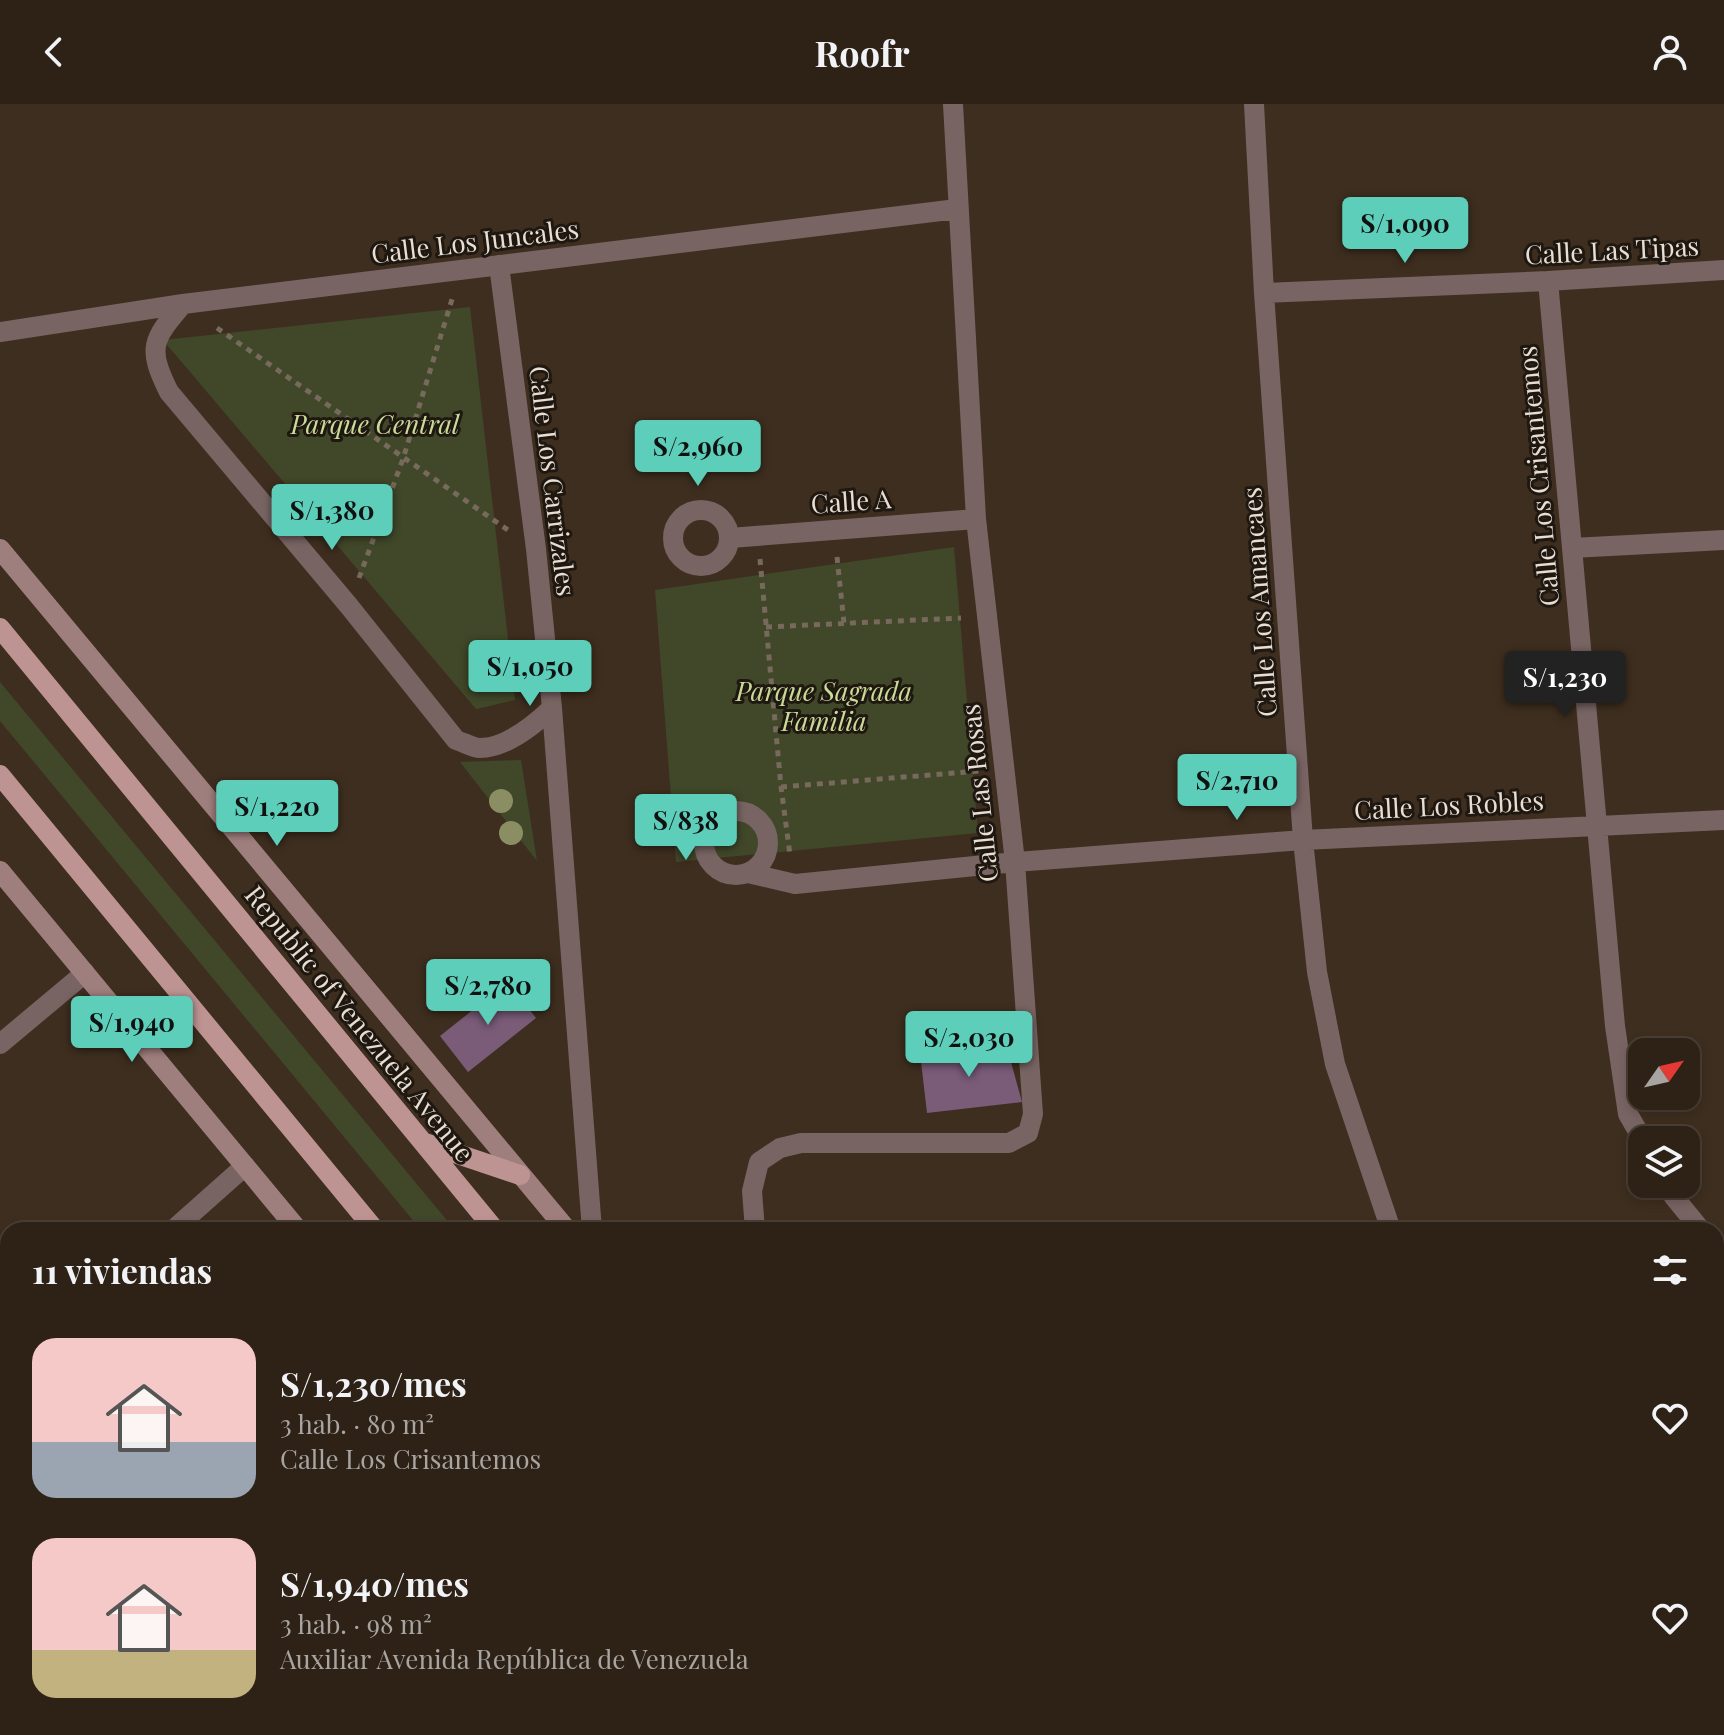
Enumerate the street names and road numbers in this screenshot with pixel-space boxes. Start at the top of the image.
street label: Calle Los Juncales [369,210,581,271]
street label: Calle Las Tipas [1524,227,1700,272]
street label: Calle Los Crisantemos [1509,345,1566,608]
street label: Calle Los Carrizales [522,364,585,598]
street label: Calle A [809,480,893,521]
street label: Calle Los Amancaes [1233,486,1284,718]
street label: Calle Las Rosas [952,702,1005,884]
street label: Calle Los Robles [1353,782,1545,827]
street label: Republic of Venezuela Avenue [238,878,483,1169]

